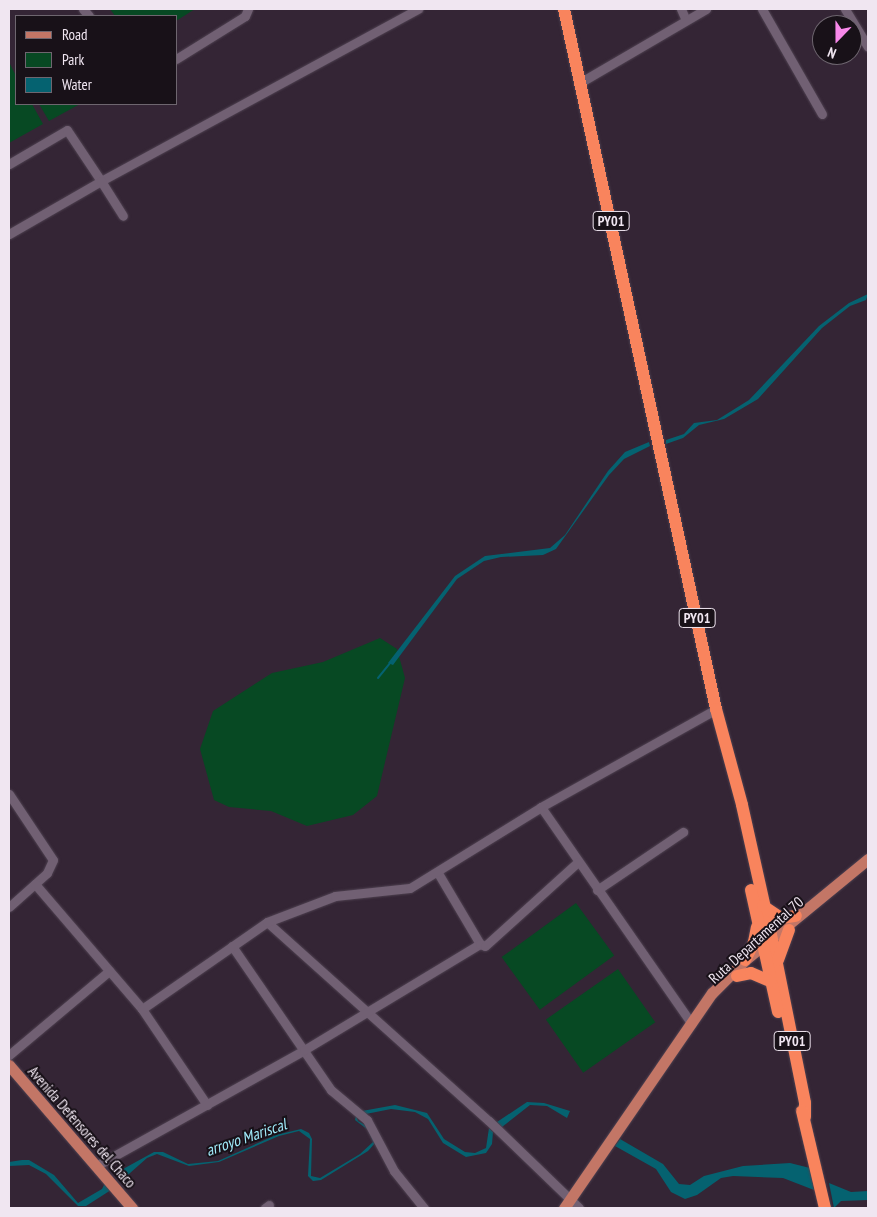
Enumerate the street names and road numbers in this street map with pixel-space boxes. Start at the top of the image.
road number: PY01 [592,210,630,232]
road number: PY01 [678,606,716,630]
street label: Ruta Departamental 70 [705,893,807,987]
road number: PY01 [773,1030,811,1052]
street label: Avenida Defensores del Chaco [24,1063,140,1191]

